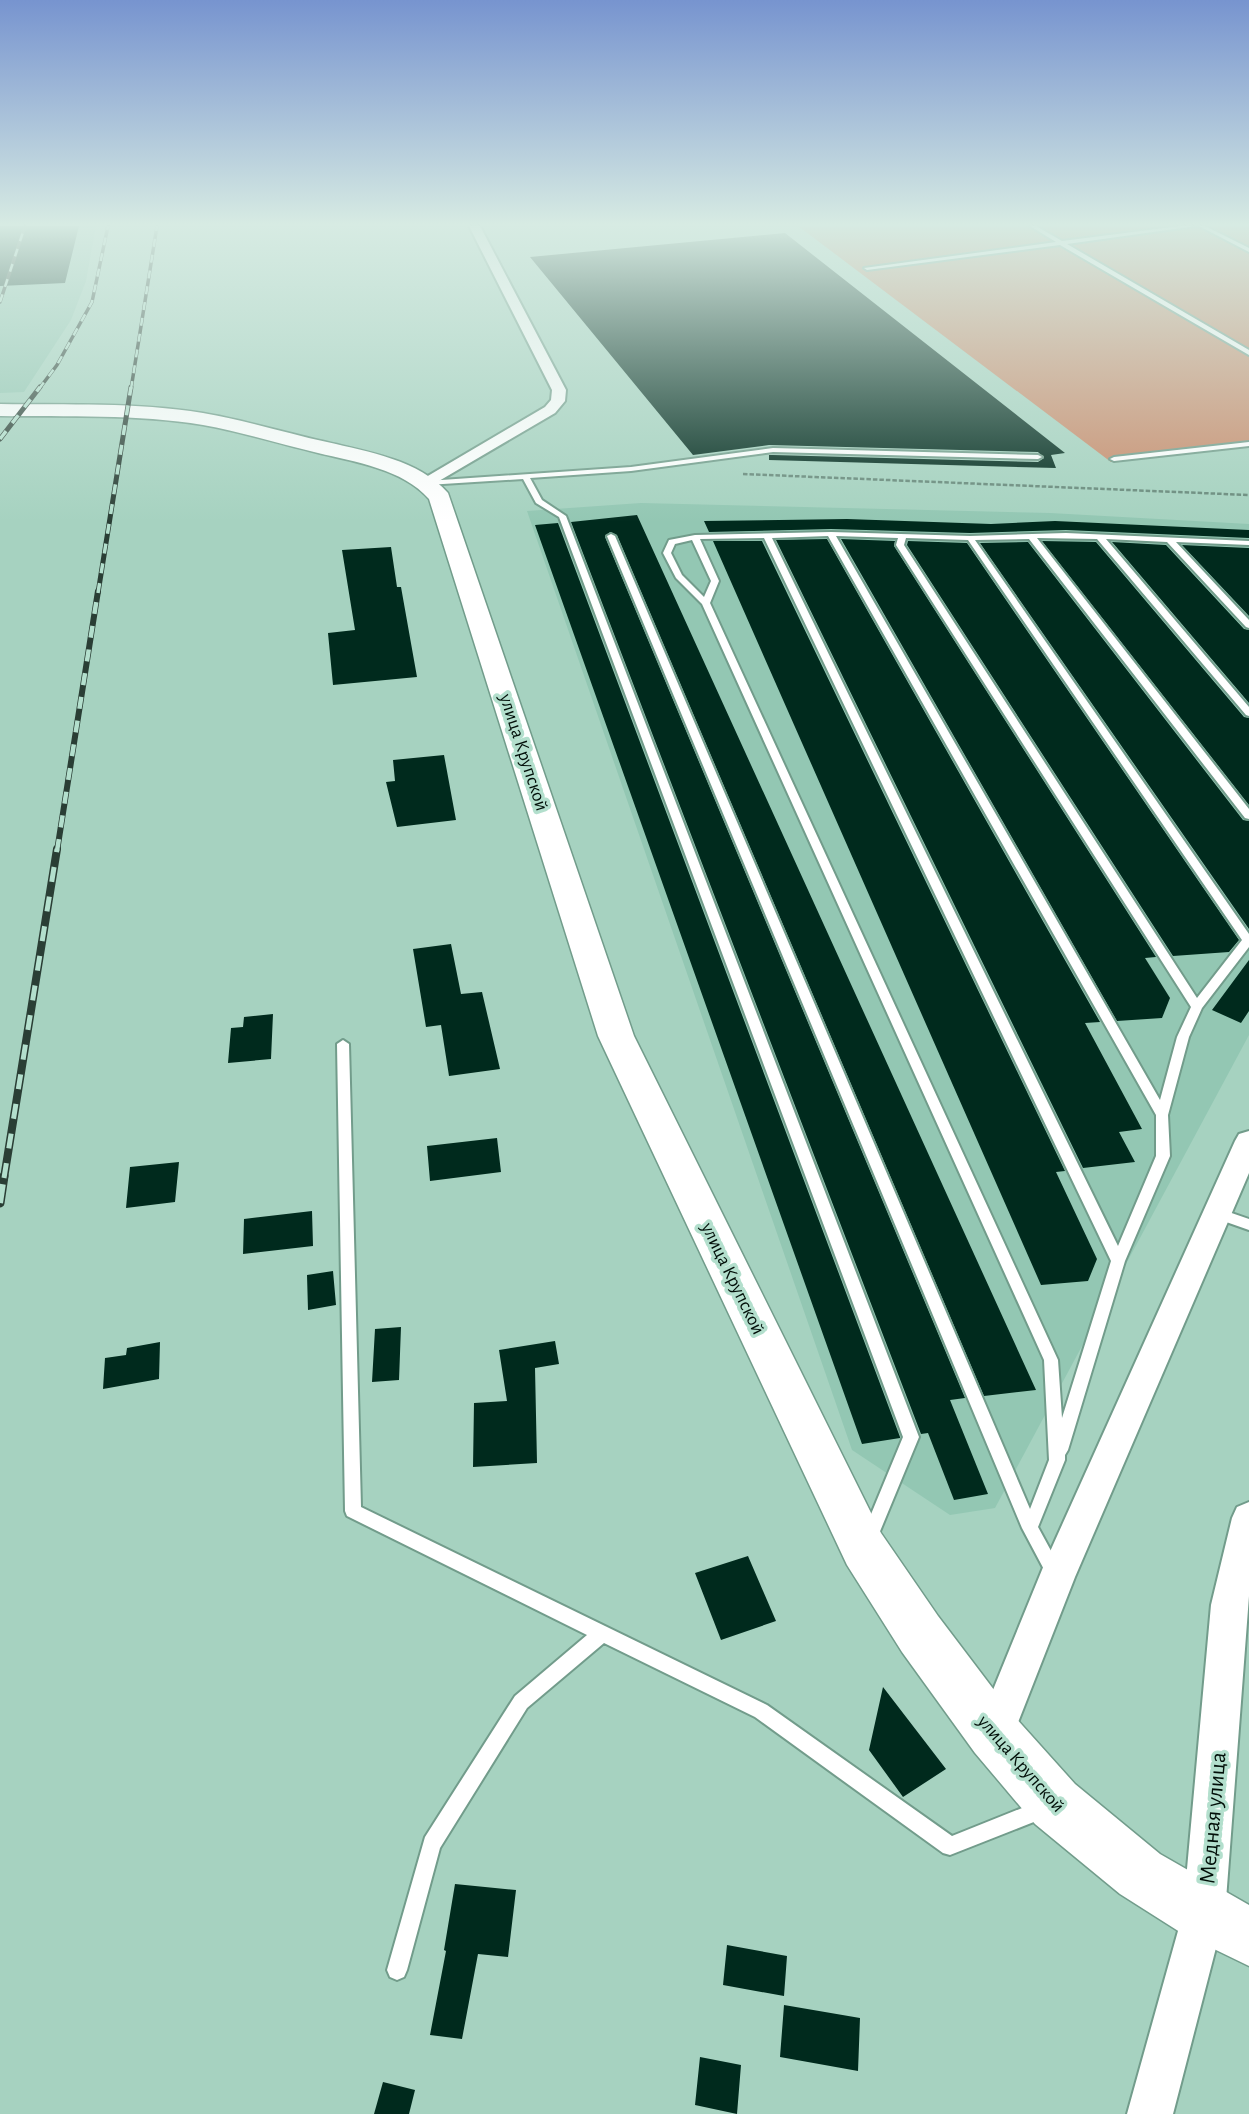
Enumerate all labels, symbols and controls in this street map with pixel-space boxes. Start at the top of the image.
street label: улица Крупской [495,691,551,813]
street label: улица Крупской [697,1219,768,1337]
street label: улица Крупской [973,1711,1068,1816]
street label: Медная улица [1196,1751,1231,1885]

